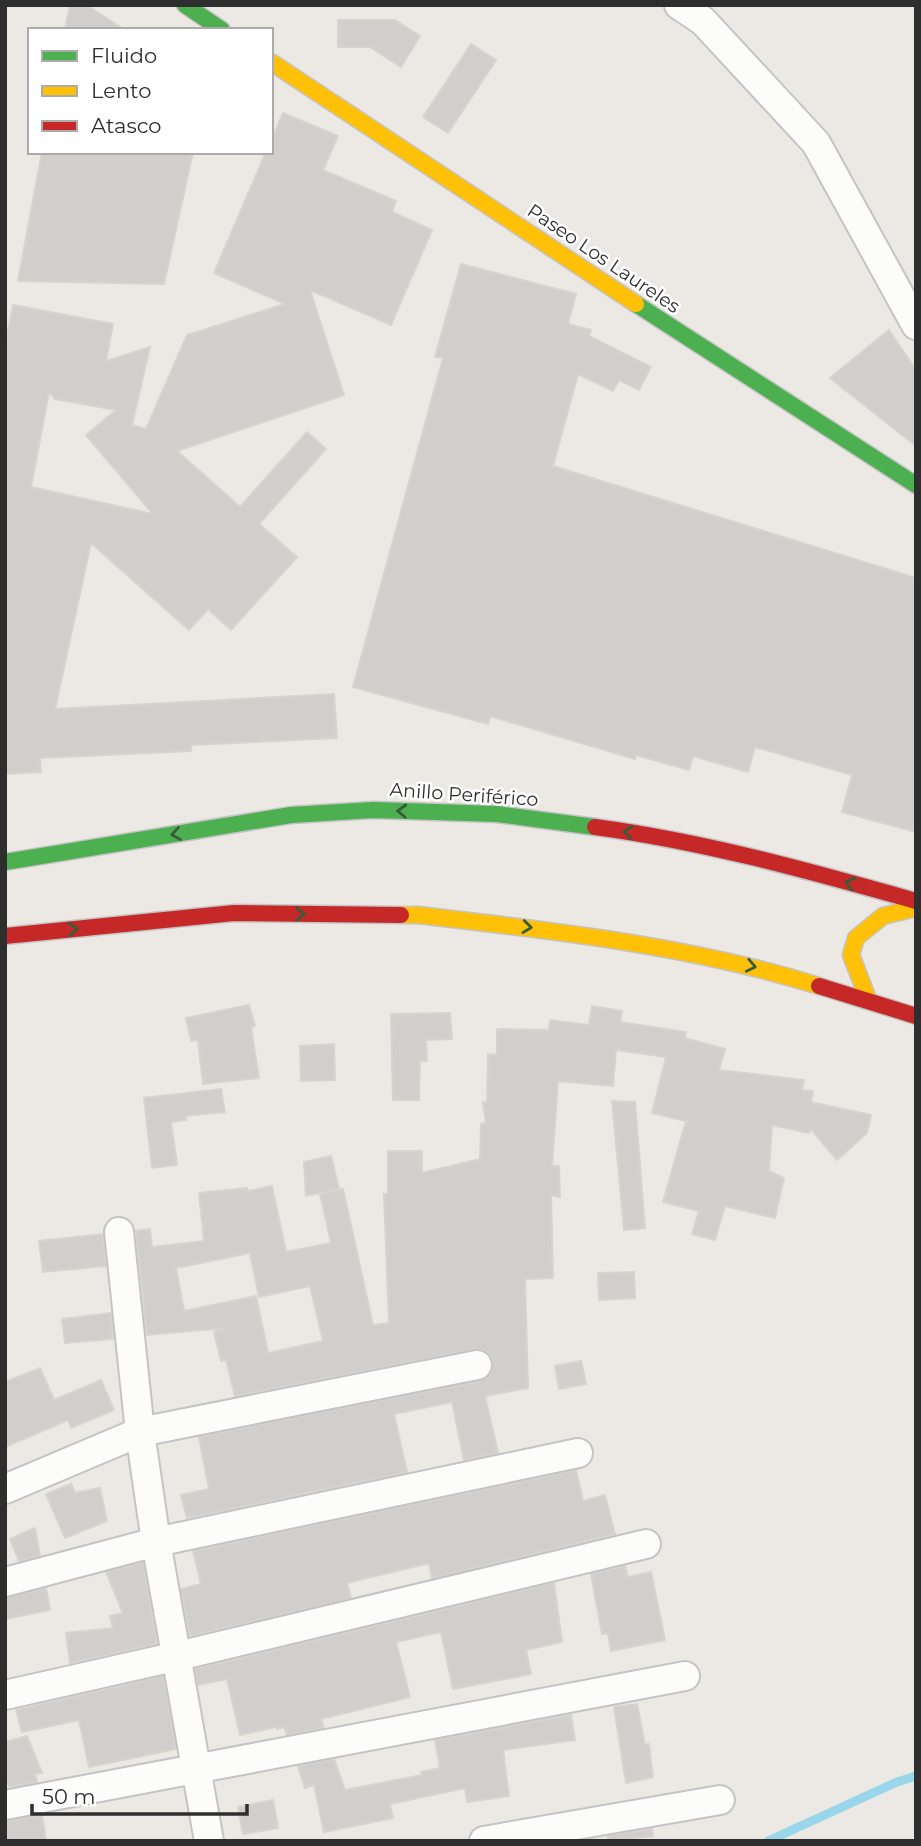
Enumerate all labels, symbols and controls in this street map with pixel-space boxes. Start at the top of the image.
legend [28,28,273,154]
text: Fluido [91,43,157,68]
text: Lento [91,78,151,103]
text: Atasco [91,113,162,138]
street label: Paseo Los Laureles [523,199,684,318]
street label: Anillo Periférico [389,778,539,811]
one-way arrow [397,803,408,818]
one-way arrow [623,825,634,840]
one-way arrow [171,826,182,841]
one-way arrow [844,877,856,891]
one-way arrow [295,906,306,922]
one-way arrow [521,920,533,935]
one-way arrow [68,922,79,937]
one-way arrow [745,958,757,973]
scale bar [32,1772,247,1816]
text: 50 m [42,1784,96,1809]

